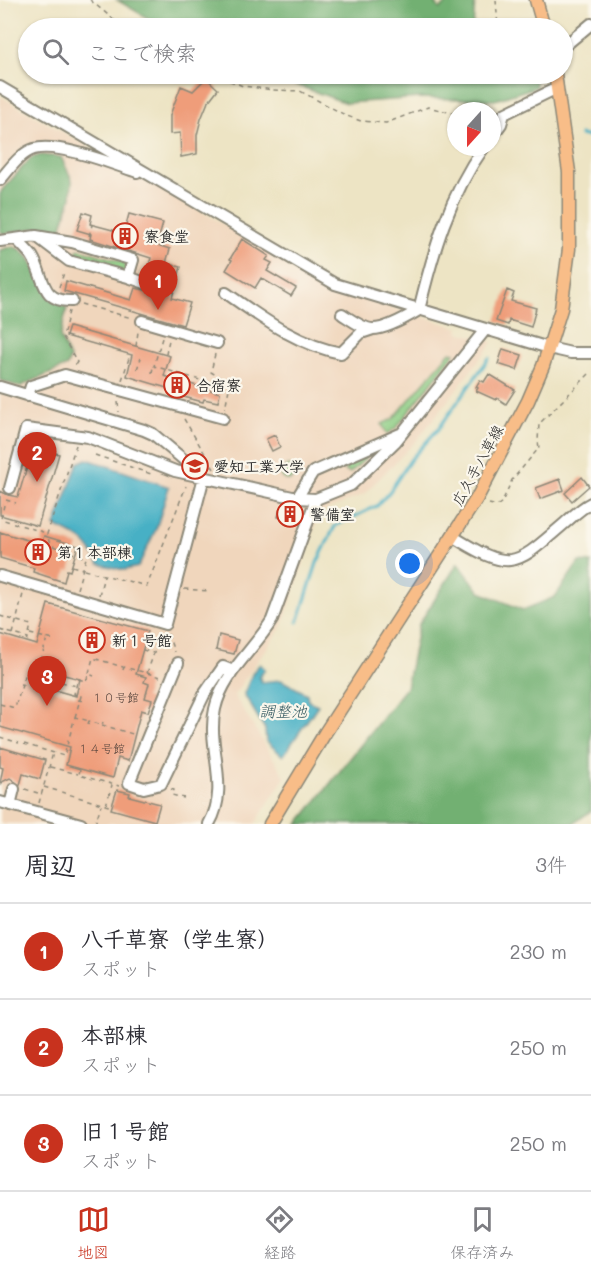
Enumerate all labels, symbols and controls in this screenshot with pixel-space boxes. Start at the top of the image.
search box [18,18,573,84]
icon: search [39,35,72,68]
text: ここで検索 [87,38,197,67]
north arrow [447,102,501,156]
building icon: 寮食堂 [110,221,140,251]
place label: 寮食堂 [144,226,189,246]
pin: 1 [138,260,178,310]
building icon: 合宿寮 [162,370,192,400]
place label: 合宿寮 [196,375,241,395]
street label: 広久手八草線 [446,421,508,509]
pin: 2 [18,432,57,482]
school or university icon: 愛知工業大学 [180,451,210,481]
place label: 愛知工業大学 [214,456,304,476]
building icon: 警備室 [275,499,305,529]
place label: 警備室 [310,504,355,524]
building icon: 第１本部棟 [23,537,53,567]
place label: 第１本部棟 [57,542,132,562]
your location [395,549,424,578]
building icon: 新１号館 [77,625,107,655]
place label: 新１号館 [112,630,172,650]
pin: 3 [28,656,66,706]
house number: １０号館 [91,689,139,705]
water label: 調整池 [259,700,308,721]
house number: １４号館 [77,740,125,756]
text: 周辺 [24,848,76,882]
text: 3件 [535,851,567,877]
text: 八千草寮（学生寮） [81,924,279,953]
text: 1 [39,938,48,964]
text: 230 m [509,938,567,964]
text: スポット [81,955,161,981]
text: 本部棟 [81,1020,147,1049]
text: 2 [38,1034,49,1060]
text: 250 m [510,1034,567,1060]
text: スポット [81,1051,161,1077]
text: 旧１号館 [81,1116,169,1145]
text: 3 [38,1130,50,1156]
text: 250 m [510,1130,567,1156]
text: スポット [81,1147,161,1173]
tab: 地図 [77,1203,110,1263]
tab: 経路 [263,1203,296,1263]
tab: 保存済み [450,1203,514,1263]

